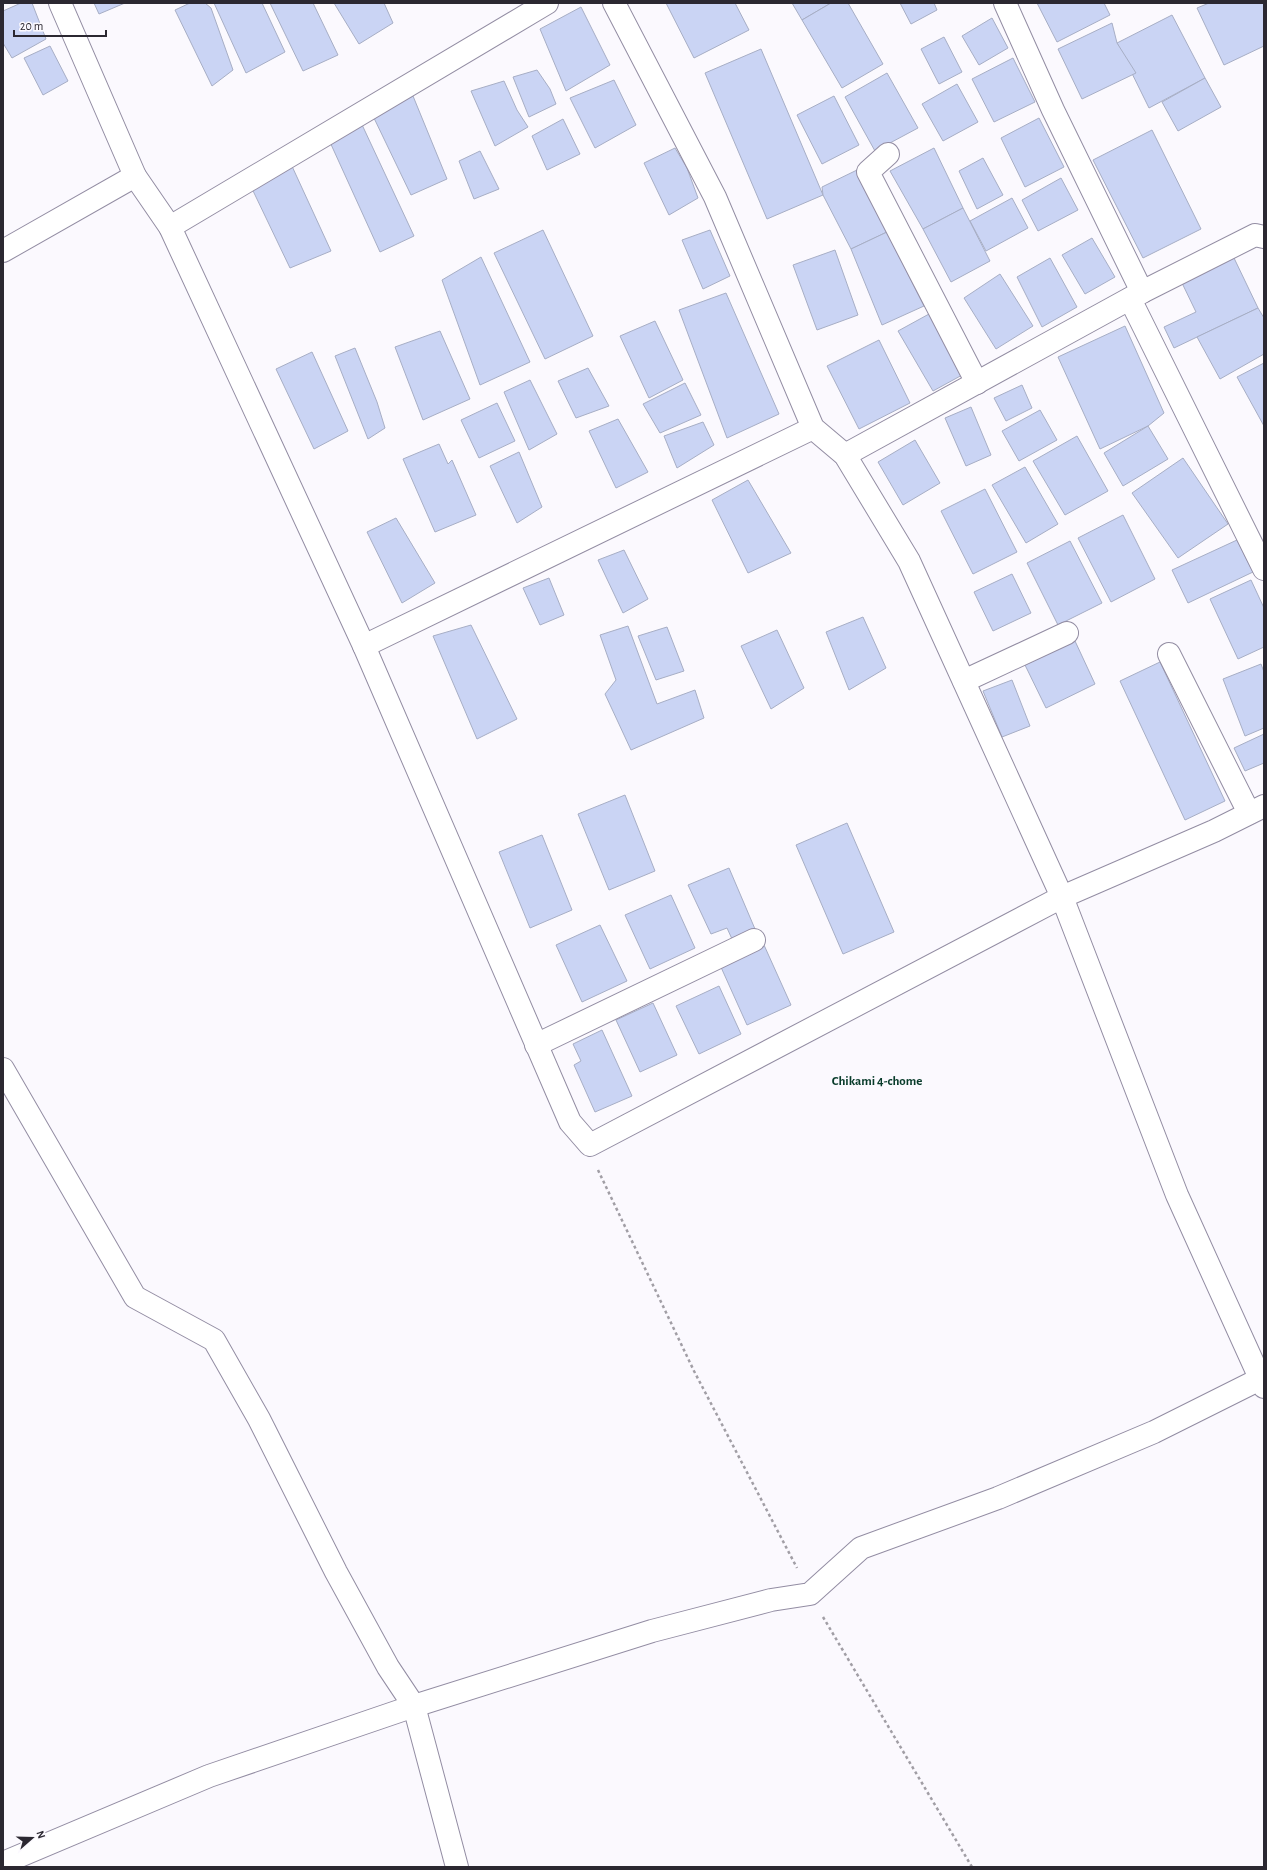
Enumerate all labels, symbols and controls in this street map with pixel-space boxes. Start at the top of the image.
scale bar [14,12,106,38]
text: 20 m [20,20,43,32]
district label: Chikami 4-chome [832,1075,922,1088]
north arrow [12,1818,52,1858]
text: N [34,1829,47,1840]

